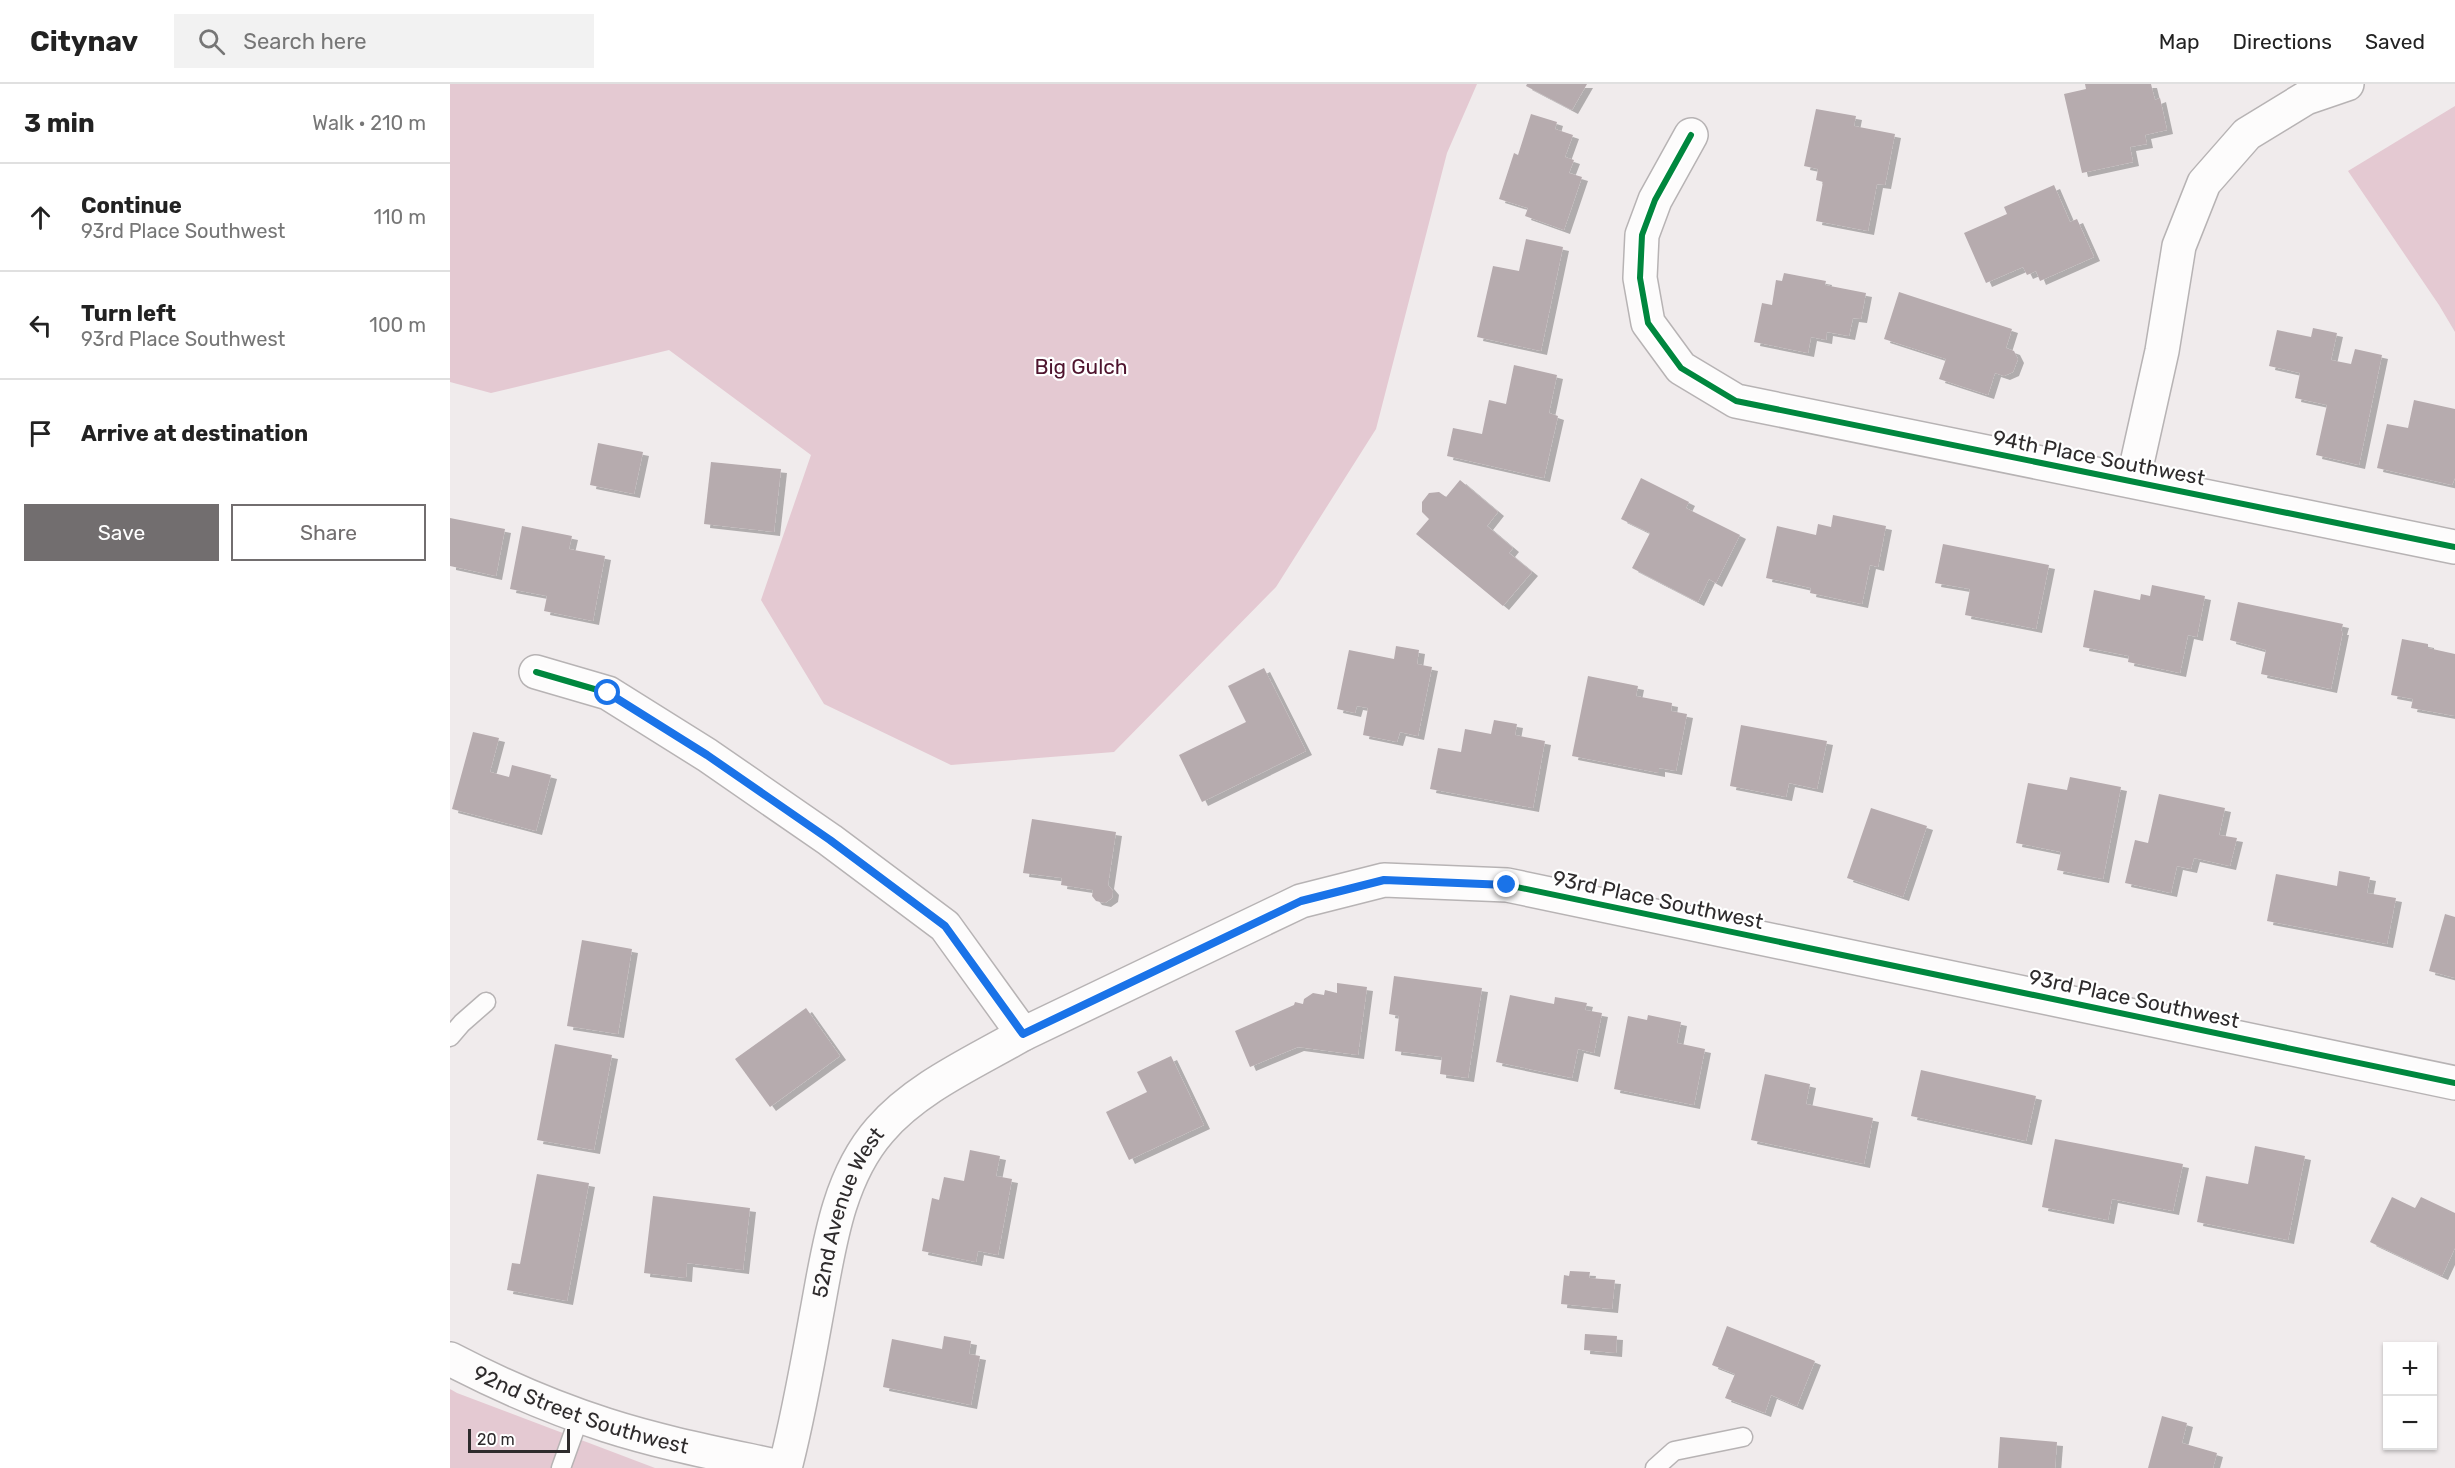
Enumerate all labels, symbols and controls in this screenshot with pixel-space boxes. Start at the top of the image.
search box [174,14,594,68]
text: Citynav [30,25,138,58]
icon: search [195,25,228,58]
text: Search here [243,28,367,55]
text: Map [2159,29,2200,54]
text: Directions [2233,29,2332,54]
text: Saved [2365,29,2425,54]
text: 3 min [24,108,95,139]
text: Walk · 210 m [312,111,426,135]
text: Continue [81,192,182,219]
icon: ahead [24,201,57,234]
text: 110 m [374,205,426,229]
text: 93rd Place Southwest [81,219,285,243]
text: Turn left [81,300,176,327]
icon: left [24,309,57,342]
text: 100 m [369,313,426,337]
text: 93rd Place Southwest [81,327,285,351]
park label: Big Gulch [1034,354,1128,379]
icon: arrive [24,417,57,450]
text: Arrive at destination [81,420,308,447]
street label: 94th Place Southwest [1991,425,2207,490]
button: Save [24,504,219,561]
button: Share [231,504,426,561]
route start [594,679,620,705]
street label: 93rd Place Southwest [1551,865,1766,934]
route end [1493,871,1519,897]
street label: 93rd Place Southwest [2027,964,2242,1033]
street label: 52nd Avenue West [807,1122,889,1300]
map controls [2383,1342,2437,1450]
button: + [2383,1342,2437,1396]
street label: 92nd Street Southwest [469,1360,691,1459]
button: − [2383,1396,2437,1450]
scale bar [468,1426,570,1454]
text: 20 m [477,1430,515,1449]

